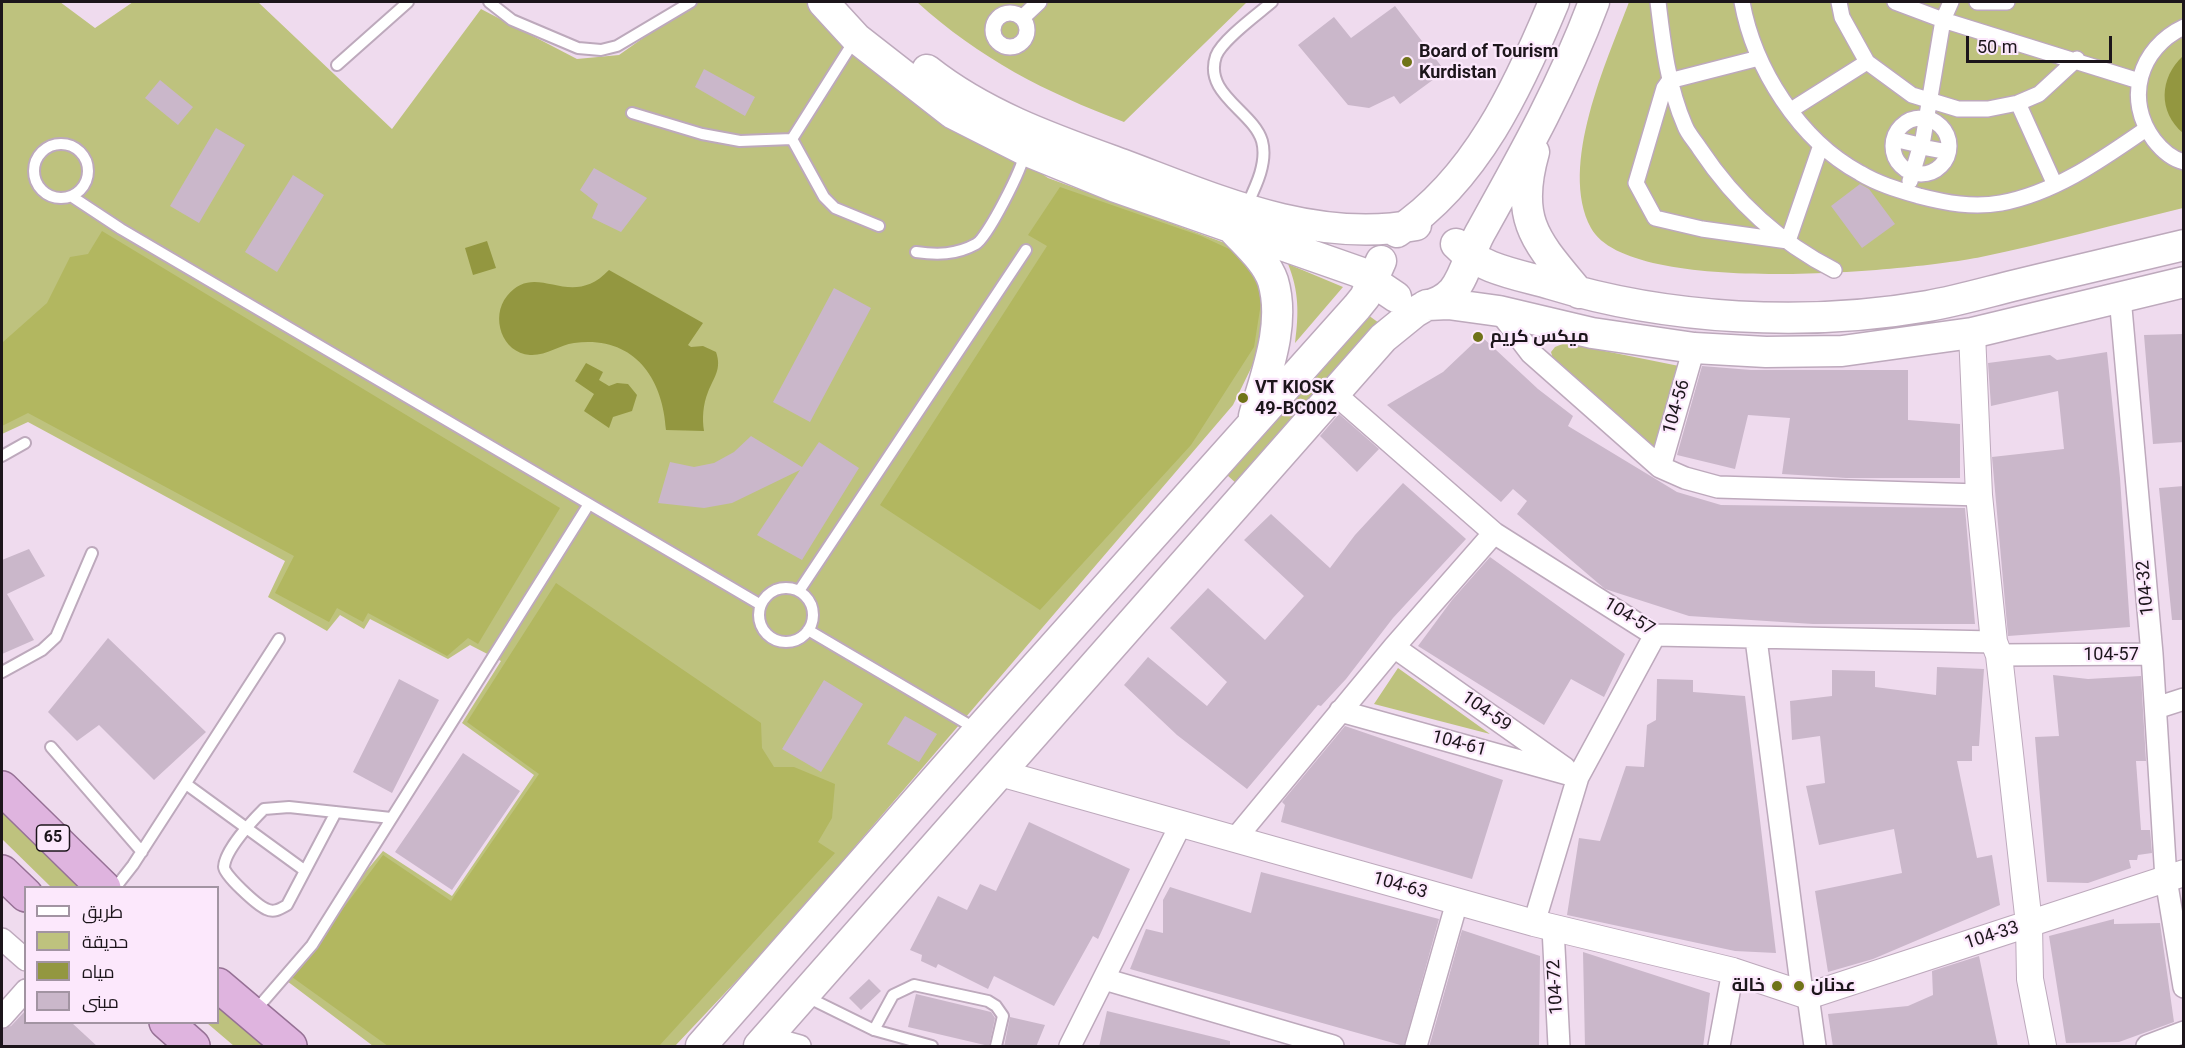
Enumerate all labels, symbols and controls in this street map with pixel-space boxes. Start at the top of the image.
scale bar [1969,24,2114,62]
text: 50 m [1977,36,2017,57]
place label: Board of Tourism Kurdistan [1419,41,1558,84]
marker: Board of Tourism Kurdistan [1400,55,1414,69]
place label: ميكس كريم [1490,326,1589,348]
marker: ميكس كريم [1471,330,1485,344]
place label: VT KIOSK 49-BC002 [1255,377,1337,420]
street label: 104-56 [1659,377,1695,437]
marker: VT KIOSK 49-BC002 [1236,391,1250,405]
street label: 104-32 [2133,559,2159,617]
street label: 104-57 [1600,593,1658,641]
street label: 104-57 [2083,644,2139,666]
street label: 104-59 [1457,687,1515,737]
street label: 104-61 [1429,726,1489,762]
road number: 65 [36,825,70,851]
street label: 104-63 [1370,868,1430,904]
legend [24,886,219,1024]
text: طريق [82,901,123,922]
street label: 104-33 [1962,917,2022,955]
text: حديقة [82,931,128,952]
street label: 104-72 [1544,959,1568,1015]
text: مياه [82,961,115,982]
place label: خالة [1732,975,1765,997]
place label: عدنان [1811,975,1856,997]
marker: خالة [1770,979,1784,993]
marker: عدنان [1792,979,1806,993]
text: مبنى [82,991,119,1012]

